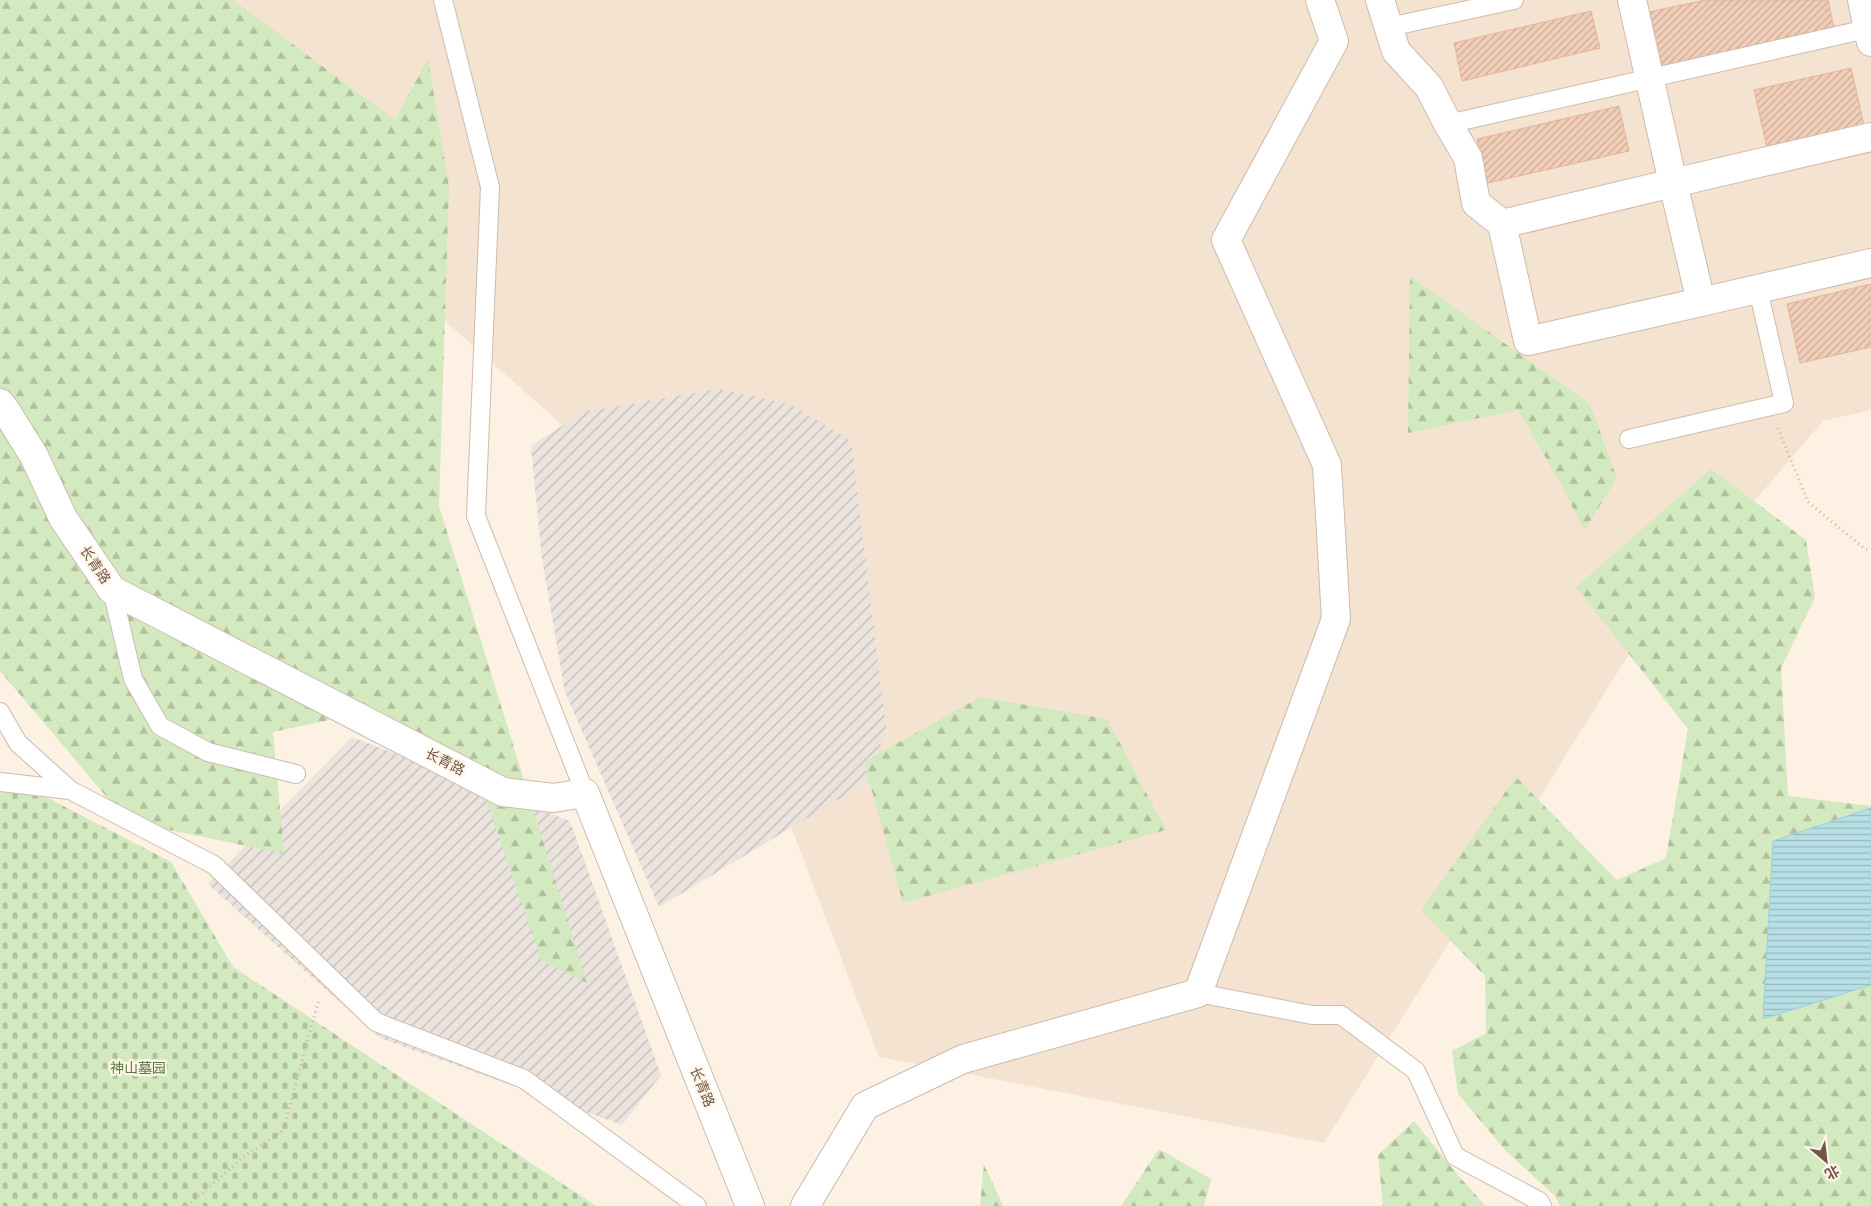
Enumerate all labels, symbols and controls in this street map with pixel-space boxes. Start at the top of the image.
street label: 长青路 [75,542,115,588]
street label: 长青路 [422,744,468,780]
park label: 神山墓园 [110,1059,166,1078]
street label: 长青路 [685,1064,719,1110]
north arrow [1801,1136,1851,1186]
text: 北 [1821,1160,1843,1184]

